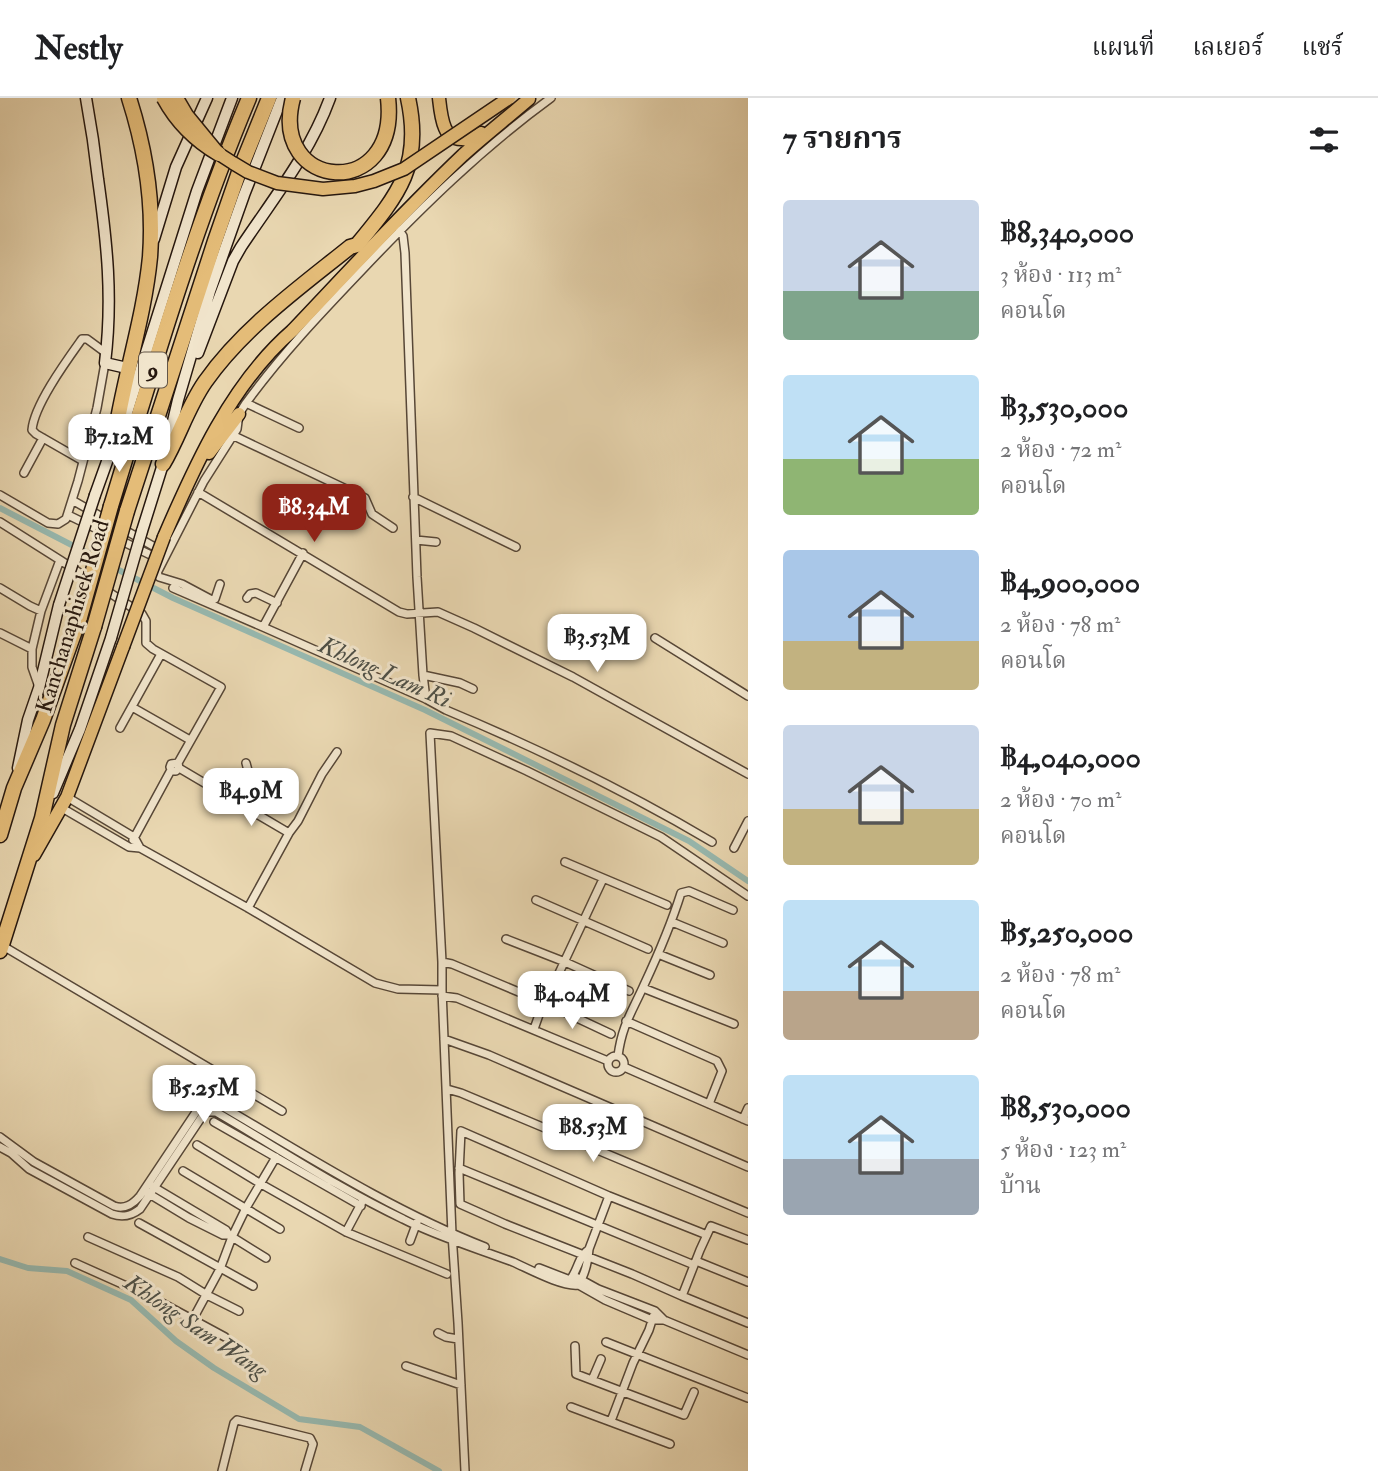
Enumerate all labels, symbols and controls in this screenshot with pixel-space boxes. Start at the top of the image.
text: Nestly [35,28,123,69]
text: แผนที่ [1092,32,1155,63]
text: เลเยอร์ [1193,32,1264,63]
text: แชร์ [1302,32,1343,63]
text: 7 รายการ [783,120,902,157]
icon: filters [1305,121,1343,159]
text: ฿8,340,000 [1000,214,1134,251]
icon: home [839,228,923,312]
text: 3 ห้อง · 113 m² [1000,260,1122,289]
text: คอนโด [1000,296,1067,325]
road number: 9 [139,352,167,388]
text: ฿3,530,000 [1000,389,1128,426]
icon: home [839,403,923,487]
pin: ฿7.12M [62,414,176,474]
text: ฿7.12M [84,422,154,451]
text: 2 ห้อง · 72 m² [1000,435,1121,464]
text: คอนโด [1000,471,1067,500]
pin: ฿8.34M [257,484,371,544]
text: ฿8.34M [278,492,350,521]
street label: Kanchanaphisek Road [29,516,117,717]
text: ฿4,900,000 [1000,564,1140,601]
icon: home [839,578,923,662]
text: 2 ห้อง · 78 m² [1000,610,1121,639]
pin: ฿3.53M [540,614,654,674]
text: ฿3.53M [564,622,630,651]
water label: Khlong Lam Ri [313,629,456,716]
text: คอนโด [1000,646,1067,675]
text: ฿4,040,000 [1000,739,1141,776]
icon: home [839,753,923,837]
pin: ฿4.9M [202,768,300,828]
text: ฿4.9M [219,776,283,805]
text: 2 ห้อง · 70 m² [1000,785,1121,814]
text: คอนโด [1000,821,1067,850]
text: ฿5,250,000 [1000,914,1133,951]
icon: home [839,928,923,1012]
text: 2 ห้อง · 78 m² [1000,960,1121,989]
pin: ฿4.04M [515,972,629,1031]
text: ฿4.04M [534,979,610,1008]
text: คอนโด [1000,996,1067,1025]
pin: ฿5.25M [147,1066,261,1125]
text: ฿5.25M [169,1073,240,1102]
text: ฿8,530,000 [1000,1089,1131,1126]
icon: home [839,1103,923,1187]
pin: ฿8.53M [536,1104,650,1164]
text: ฿8.53M [559,1112,627,1141]
text: 5 ห้อง · 123 m² [1000,1135,1126,1164]
text: บ้าน [1000,1171,1041,1200]
water label: Khlong Sam Wang [117,1267,274,1386]

